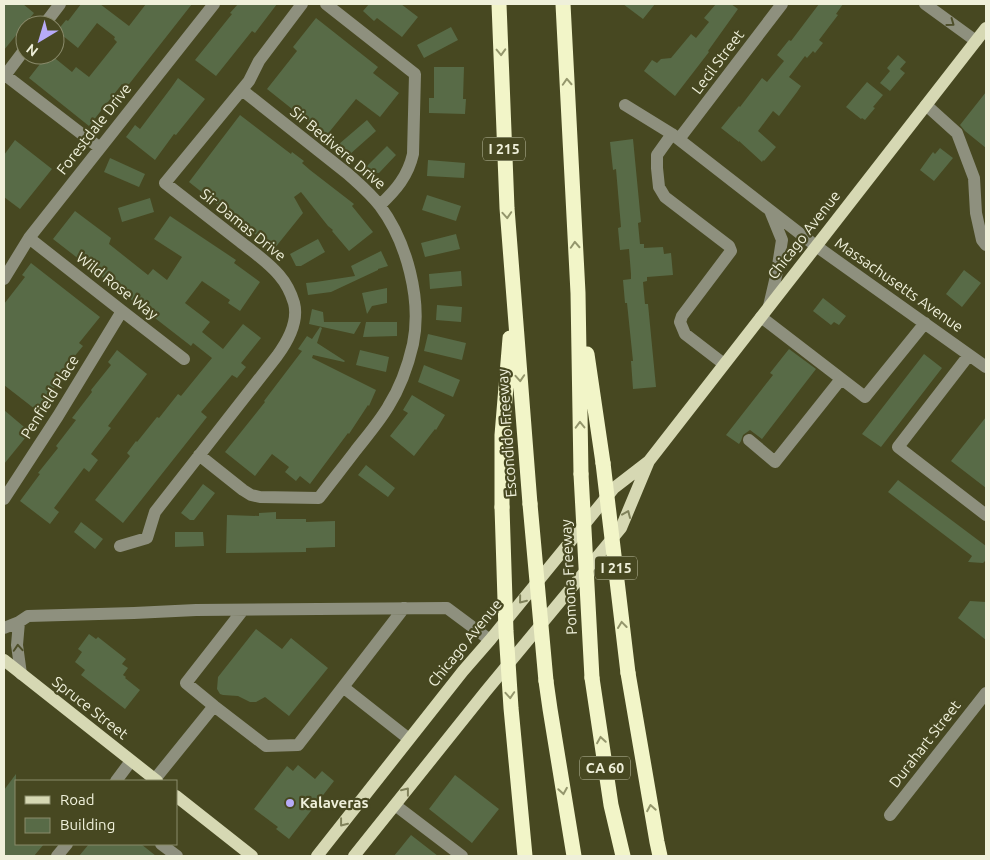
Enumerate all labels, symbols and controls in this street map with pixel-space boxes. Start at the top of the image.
north arrow [15,15,65,65]
one-way arrow [945,17,954,25]
street label: Lecil Street [688,26,747,97]
text: N [23,41,41,60]
one-way arrow [495,49,506,57]
one-way arrow [562,78,572,86]
street label: Forestdale Drive [53,80,134,177]
street label: Sir Bedivere Drive [287,103,389,192]
road number: I 215 [483,138,525,160]
street label: Sir Damas Drive [197,185,289,264]
street label: Chicago Avenue [764,187,843,282]
one-way arrow [502,211,513,219]
street label: Massachusetts Avenue [832,234,967,335]
one-way arrow [570,240,581,248]
street label: Wild Rose Way [73,248,161,323]
street label: Penfield Place [17,352,82,442]
street label: Escondido Freeway [494,368,519,498]
one-way arrow [515,374,526,382]
one-way arrow [575,421,585,428]
one-way arrow [622,510,632,518]
street label: Pomona Freeway [557,519,580,635]
road number: I 215 [595,556,637,580]
one-way arrow [520,594,528,603]
street label: Chicago Avenue [424,596,505,690]
one-way arrow [617,621,628,629]
one-way arrow [13,644,24,652]
street label: Spruce Street [49,673,132,743]
one-way arrow [505,691,516,699]
street label: Durahart Street [885,697,964,791]
one-way arrow [596,735,607,743]
road number: CA 60 [580,756,630,780]
legend [15,780,178,845]
one-way arrow [558,787,568,796]
one-way arrow [401,788,409,797]
text: Road [60,791,95,808]
place label: Kalaveras [300,794,369,811]
marker: Kalaveras [284,797,296,809]
one-way arrow [646,804,656,813]
text: Building [60,816,115,833]
one-way arrow [340,817,349,827]

